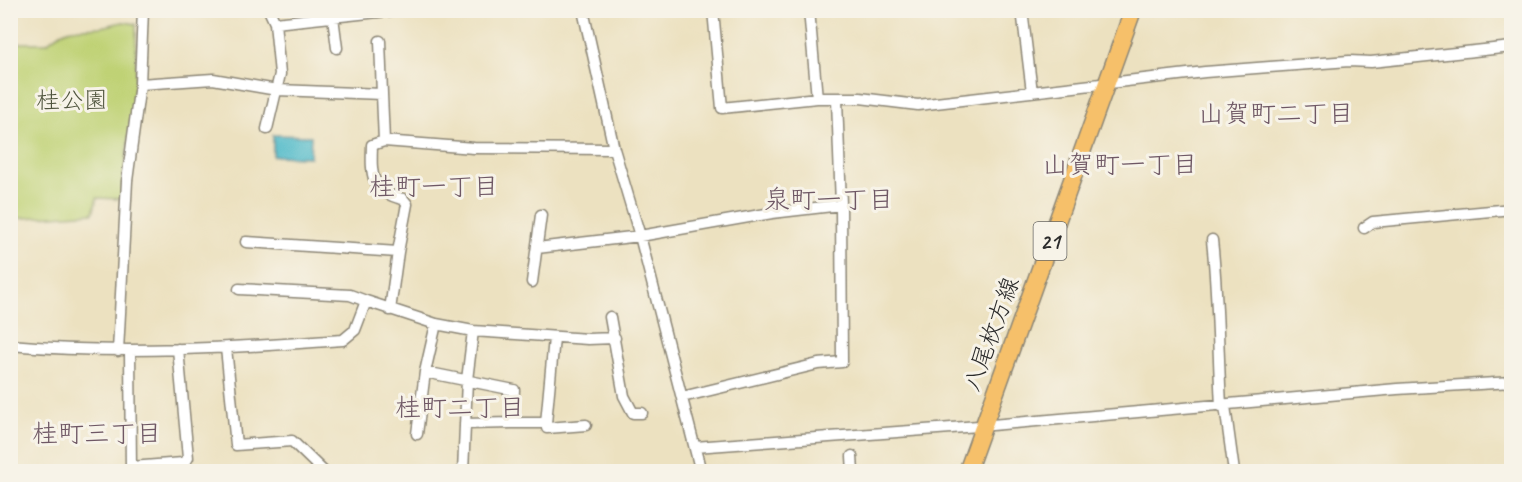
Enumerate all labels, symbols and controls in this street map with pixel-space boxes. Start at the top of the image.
park label: 桂公園 [36,85,108,115]
district label: 山賀町二丁目 [1198,97,1354,130]
district label: 山賀町一丁目 [1042,148,1198,181]
district label: 桂町一丁目 [369,170,499,203]
district label: 泉町一丁目 [764,183,894,216]
road number: 21 [1034,222,1066,260]
street label: 八尾枚方線 [956,272,1026,396]
district label: 桂町二丁目 [395,391,525,424]
district label: 桂町三丁目 [32,417,162,450]

